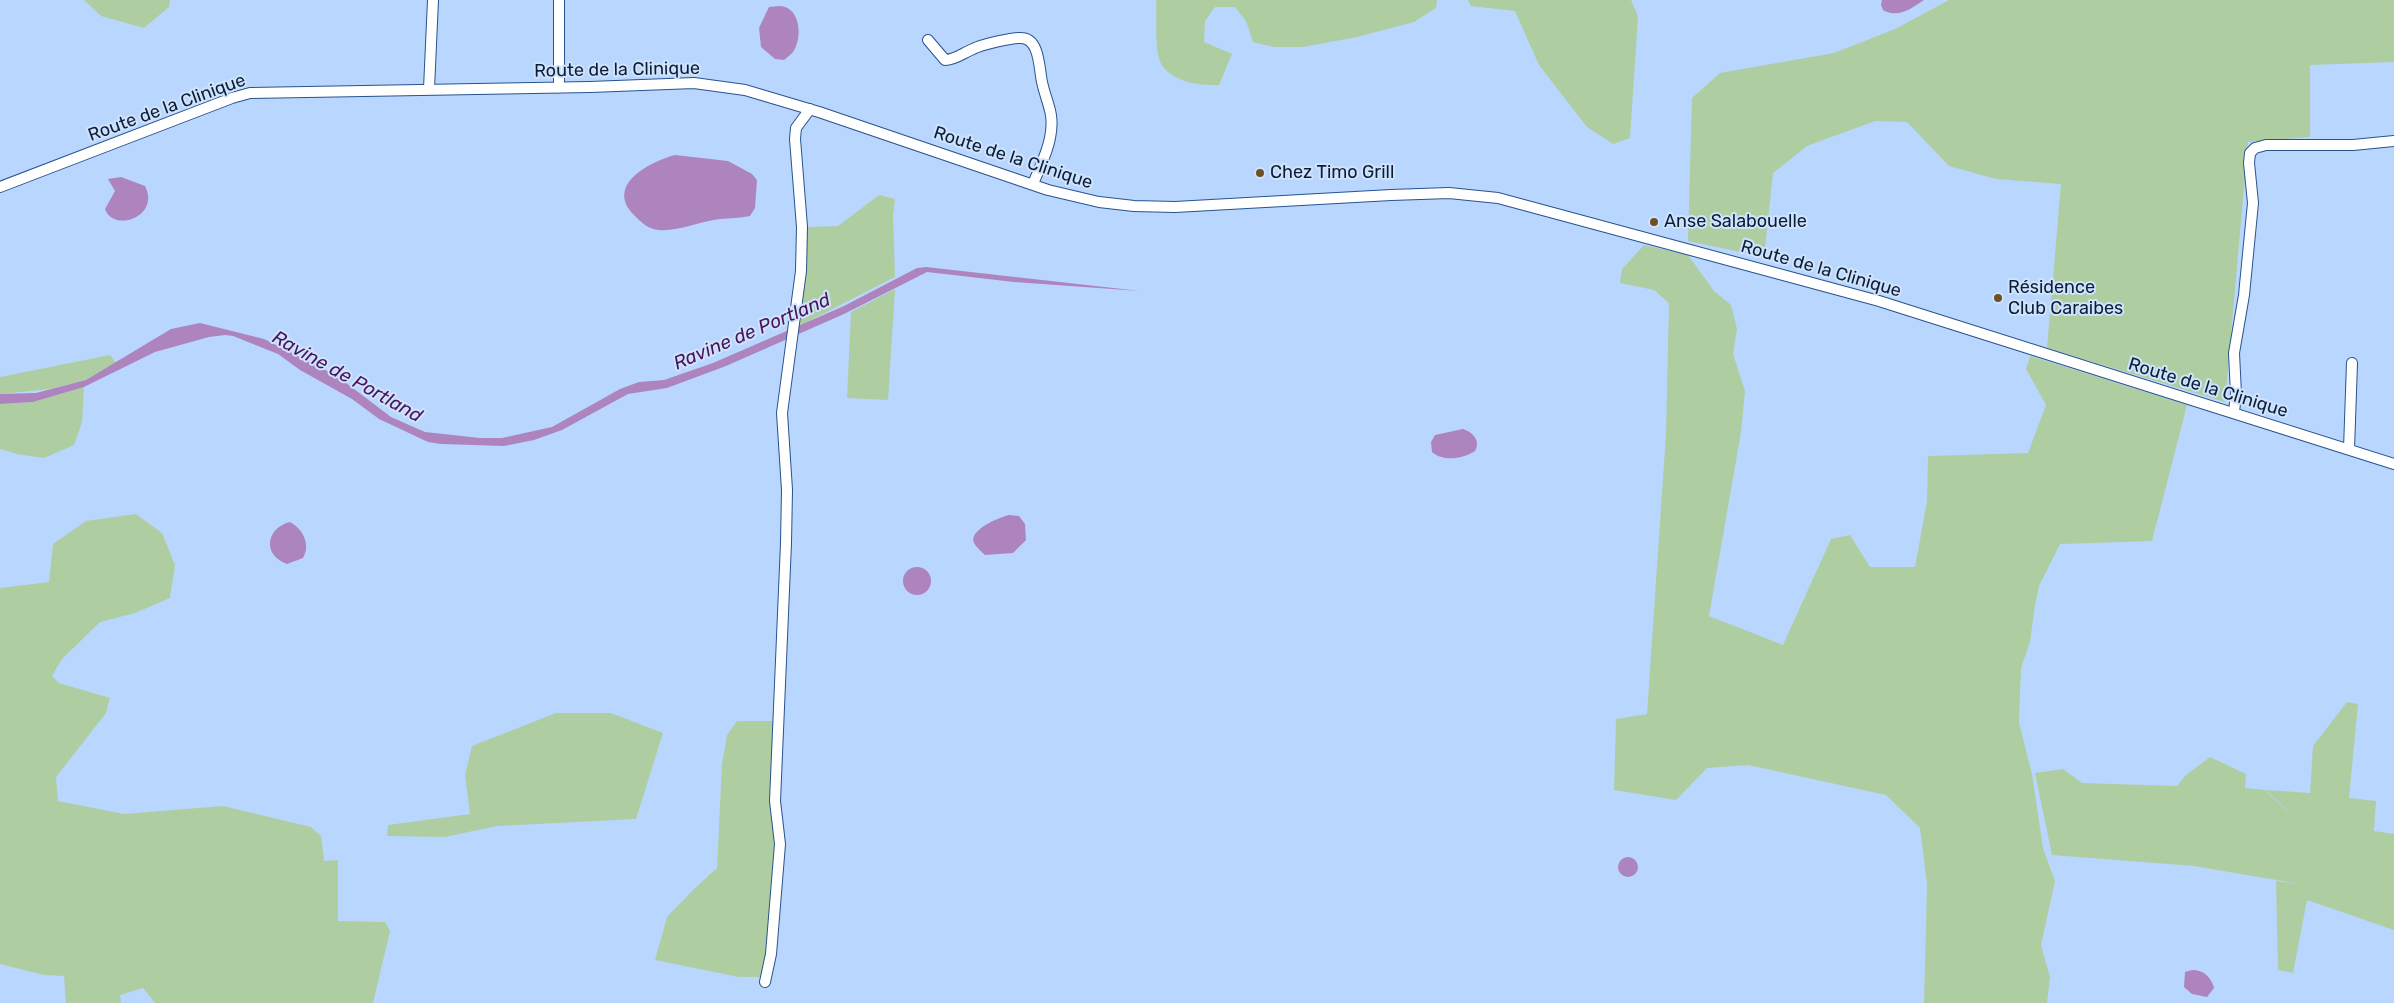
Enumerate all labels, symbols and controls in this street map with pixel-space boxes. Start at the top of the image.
street label: Route de la Clinique [534,58,700,82]
street label: Route de la Clinique [85,69,249,147]
street label: Route de la Clinique [931,122,1095,194]
place label: Chez Timo Grill [1270,162,1394,184]
marker: Chez Timo Grill [1254,167,1266,179]
place label: Anse Salabouelle [1664,211,1807,233]
marker: Anse Salabouelle [1648,216,1660,228]
street label: Route de la Clinique [1738,236,1904,302]
place label: Résidence Club Caraibes [2008,277,2123,320]
water label: Ravine de Portland [670,289,834,375]
marker: Résidence Club Caraibes [1992,292,2004,304]
water label: Ravine de Portland [268,326,426,428]
street label: Route de la Clinique [2126,353,2290,423]

